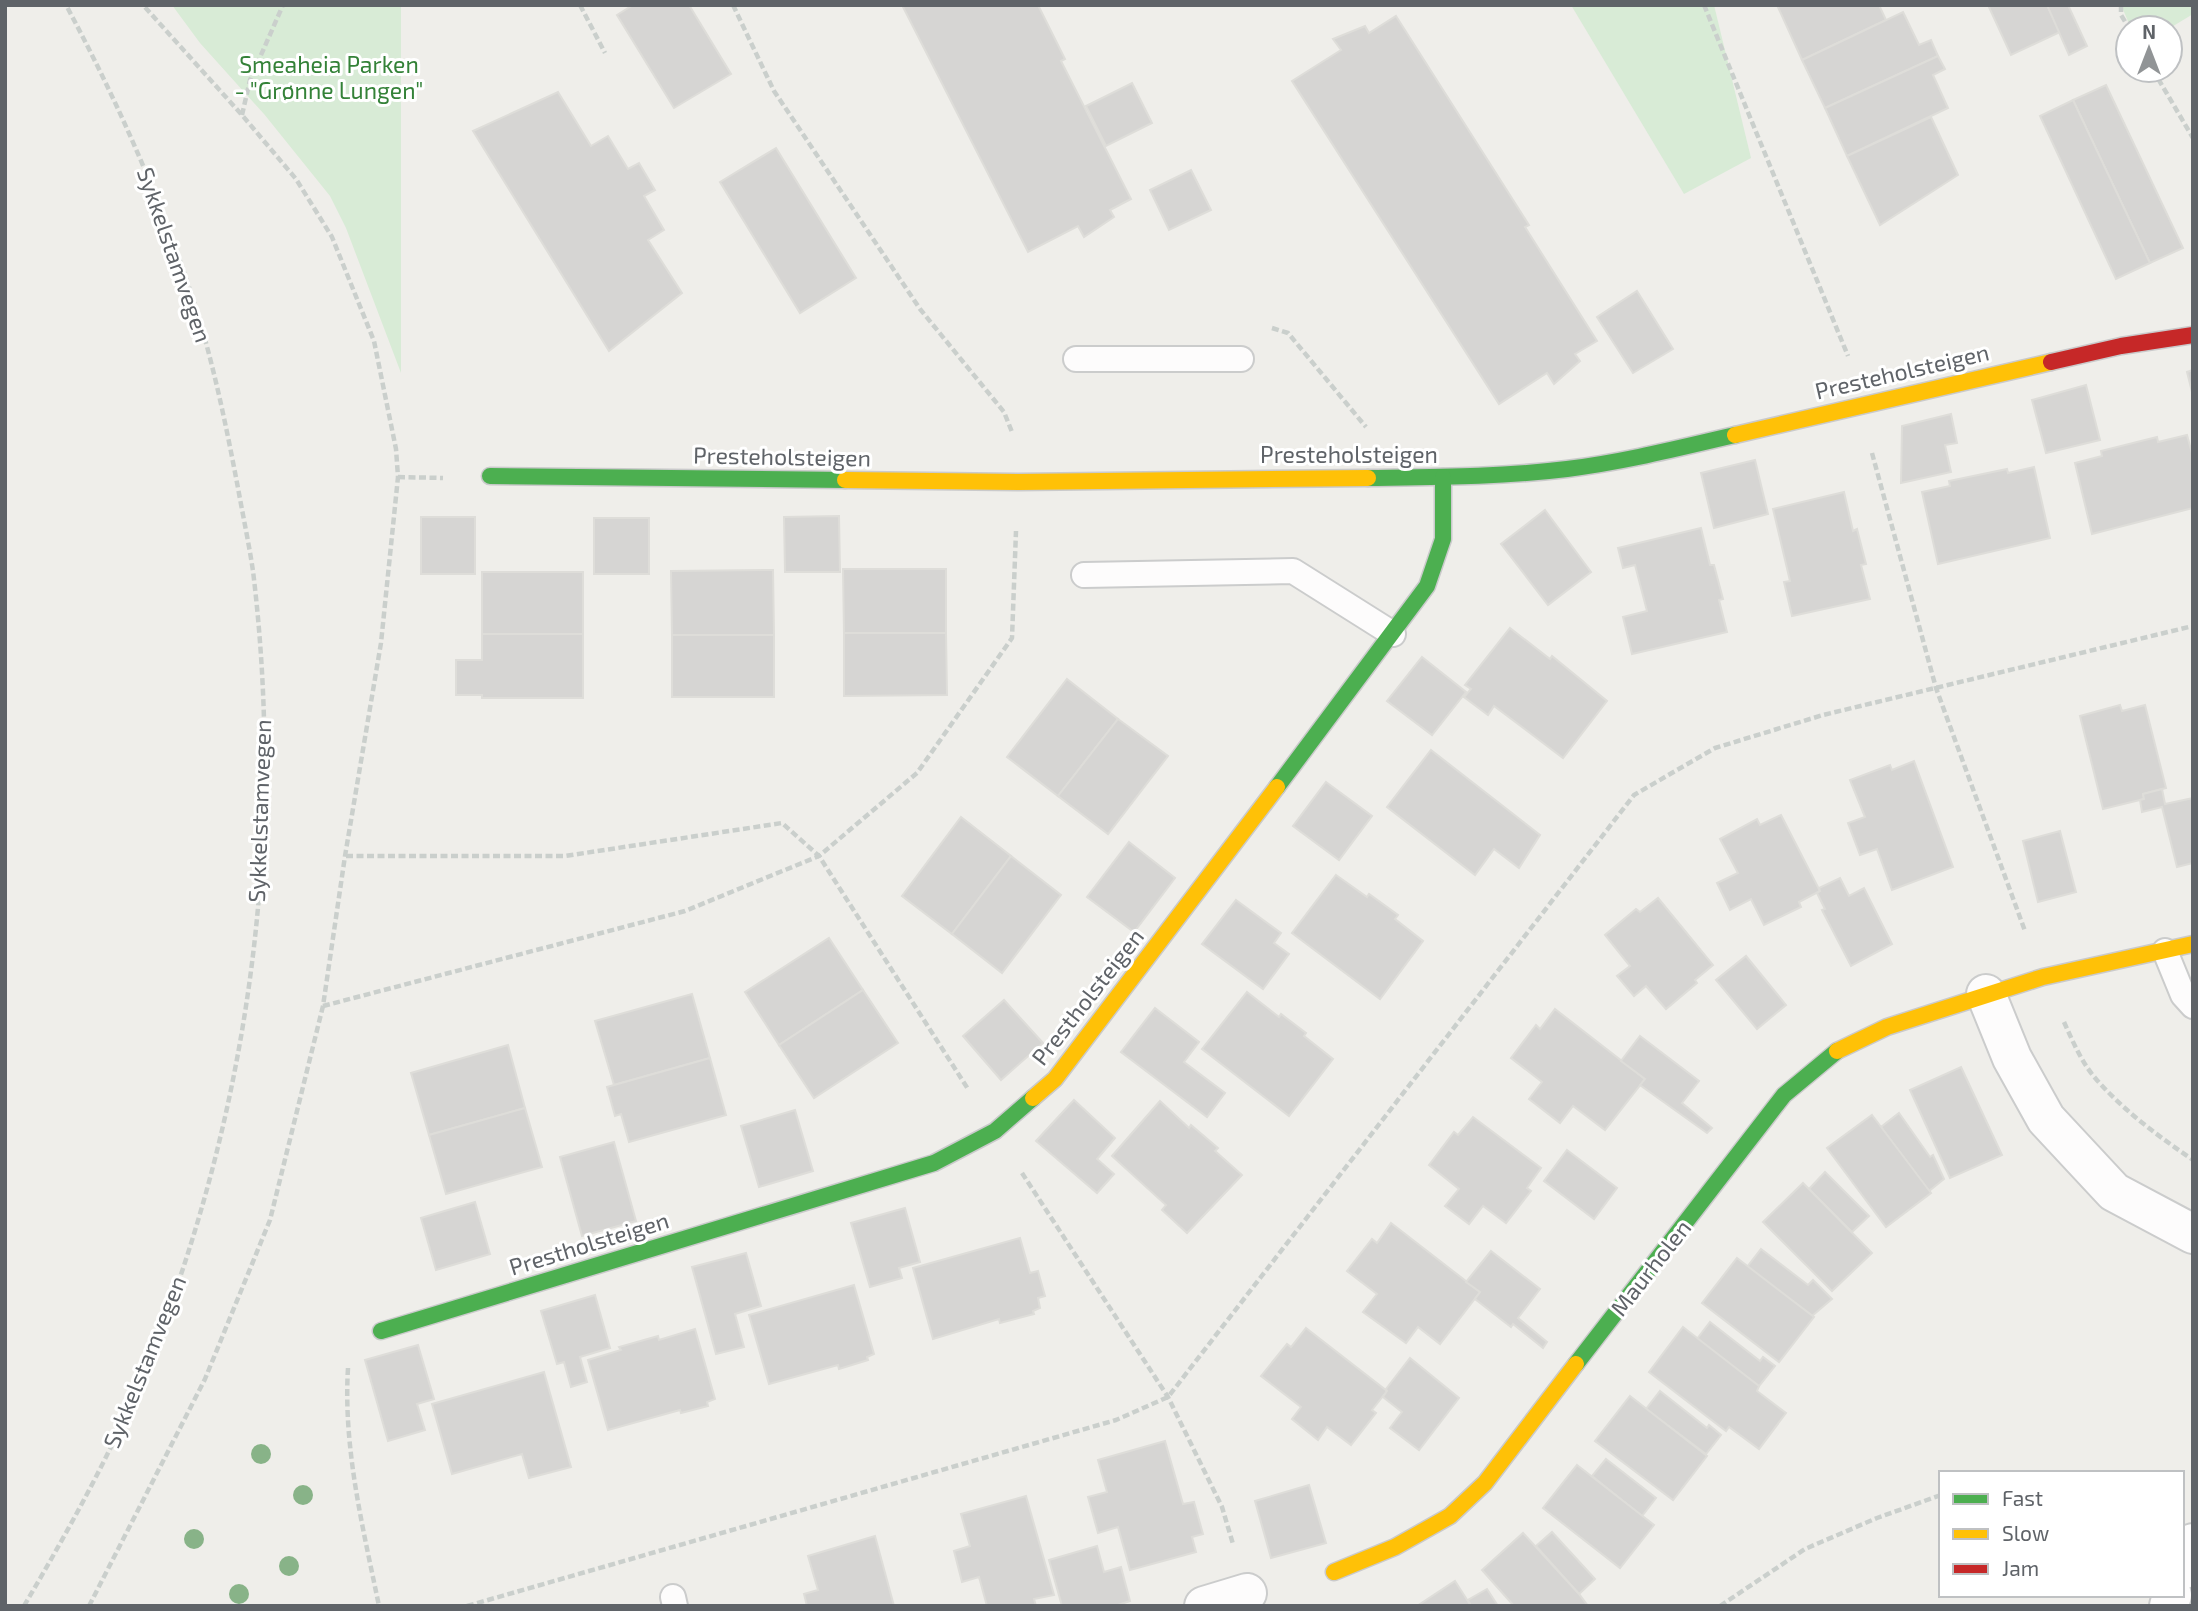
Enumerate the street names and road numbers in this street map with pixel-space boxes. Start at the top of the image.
street label: Sykkelstamvegen [132,163,218,346]
street label: Presteholsteigen [1812,337,1992,405]
street label: Presteholsteigen [693,440,871,472]
street label: Presteholsteigen [1260,440,1438,468]
street label: Sykkelstamvegen [242,719,276,903]
street label: Prestholsteigen [1025,923,1149,1070]
street label: Prestholsteigen [505,1205,672,1281]
street label: Maurholen [1604,1214,1696,1321]
street label: Sykkelstamvegen [97,1271,191,1452]

